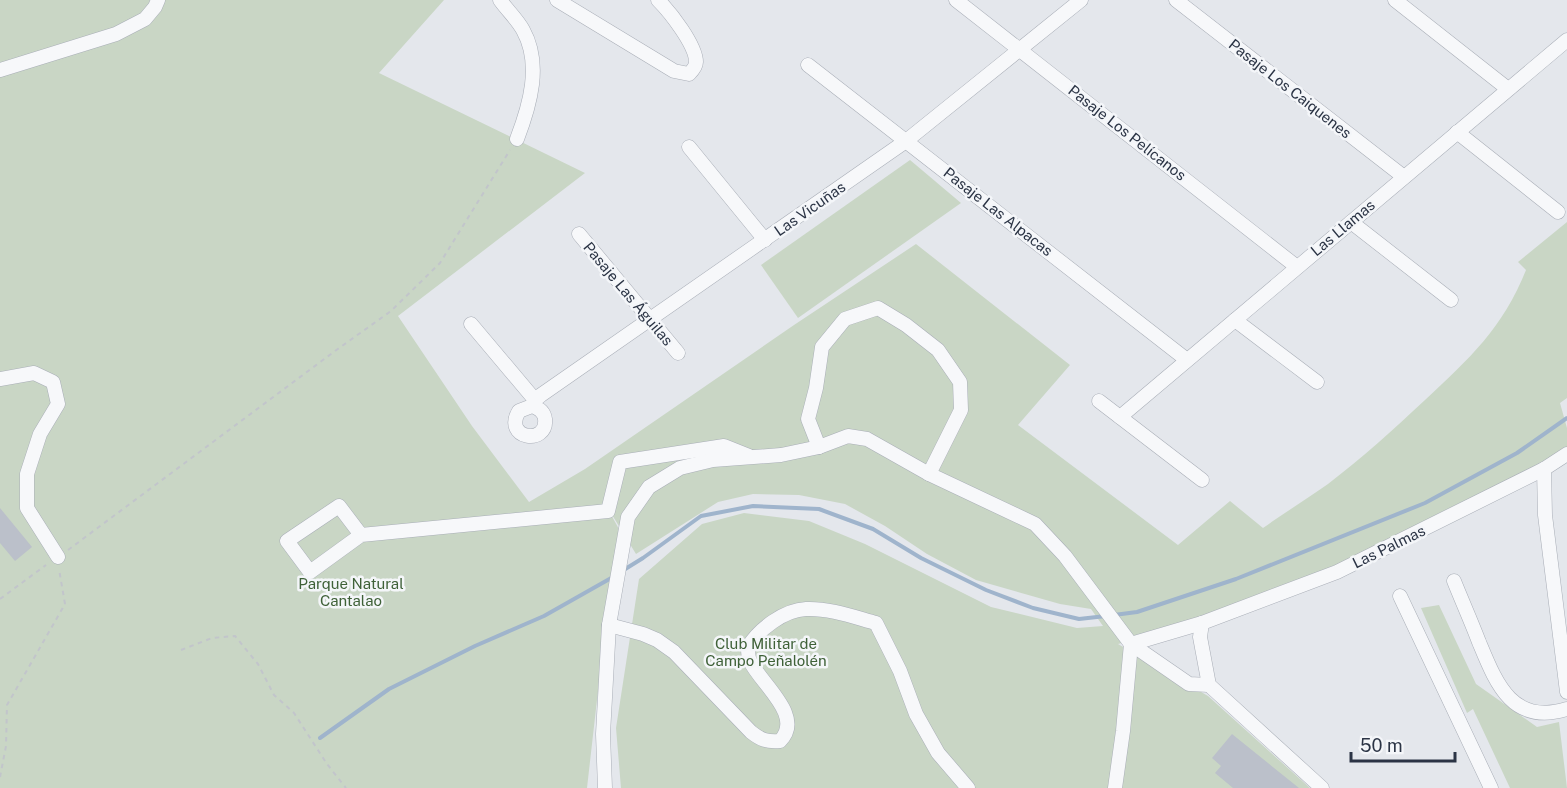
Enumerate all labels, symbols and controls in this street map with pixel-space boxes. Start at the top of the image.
street label: Pasaje Los Caiquenes [1226,36,1355,142]
street label: Pasaje Los Pelícanos [1065,81,1189,184]
street label: Pasaje Las Alpacas [940,164,1056,259]
street label: Las Vicuñas [771,178,848,239]
street label: Las Llamas [1307,196,1378,259]
street label: Pasaje Las Águilas [580,239,677,349]
street label: Las Palmas [1350,522,1428,571]
park label: Parque Natural Cantalao [298,575,404,609]
park label: Club Militar de Campo Peñalolén [705,635,827,669]
scale bar [1351,725,1454,763]
text: 50 m [1360,735,1403,756]

